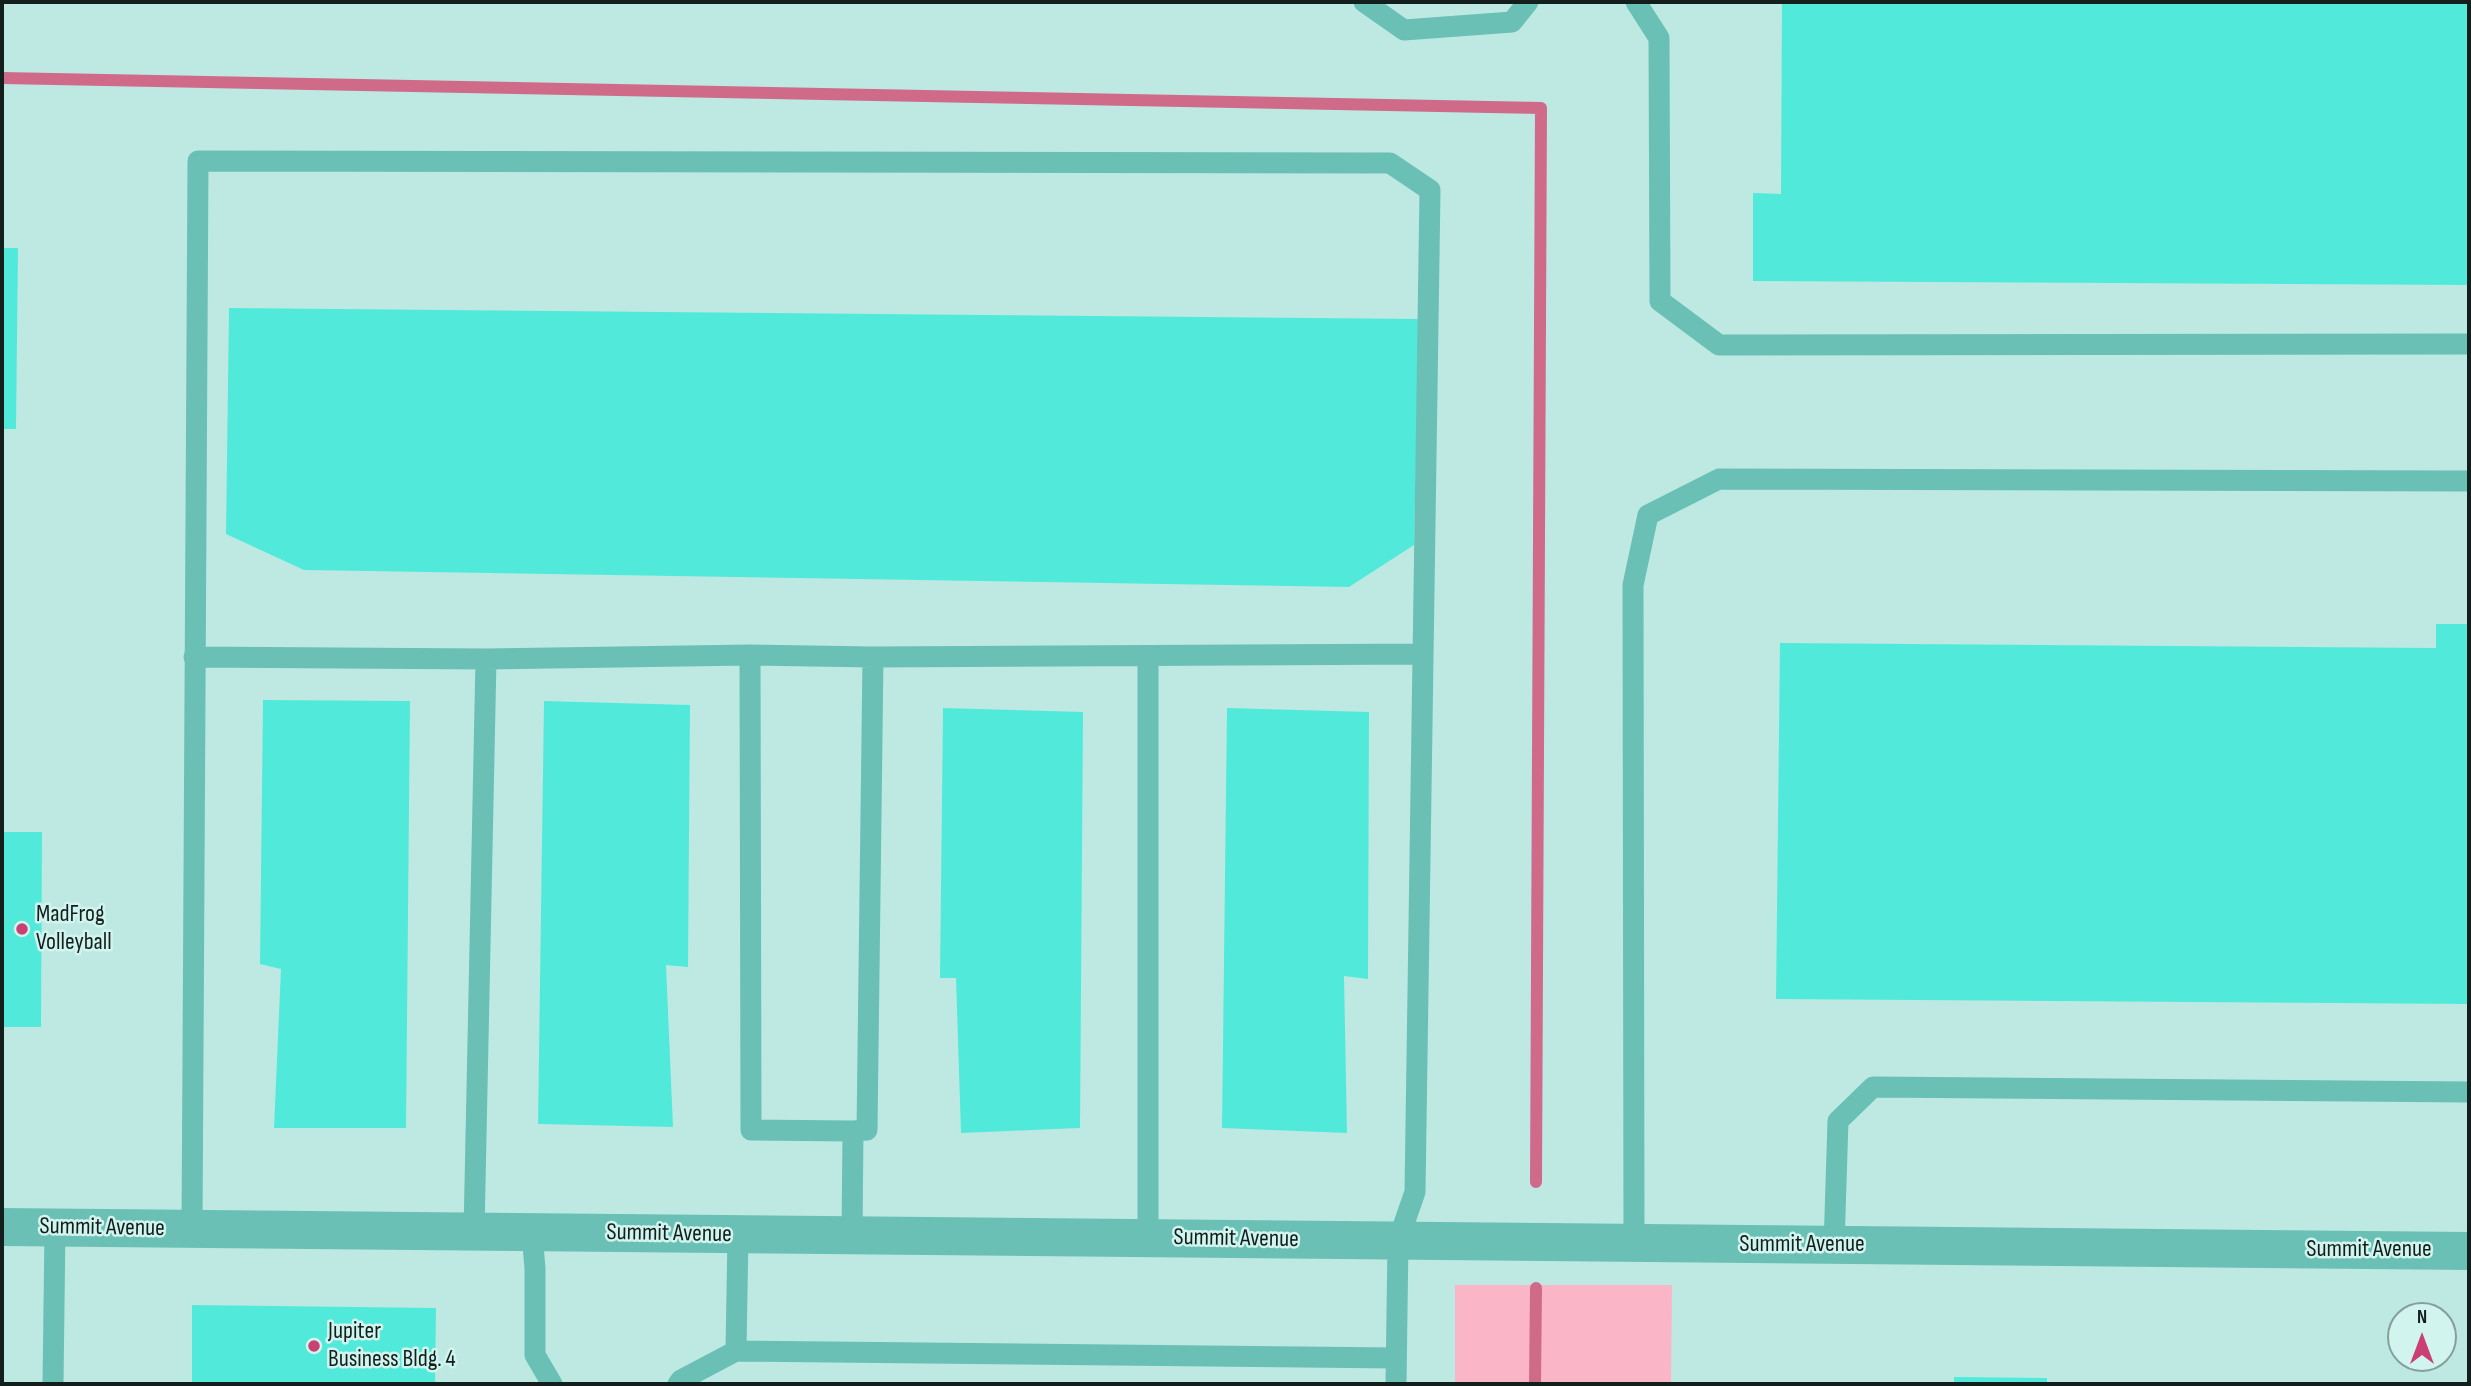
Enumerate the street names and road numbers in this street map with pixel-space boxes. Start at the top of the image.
street label: Summit Avenue [39,1213,165,1243]
street label: Summit Avenue [606,1219,732,1249]
street label: Summit Avenue [1173,1224,1299,1254]
street label: Summit Avenue [1739,1231,1865,1259]
street label: Summit Avenue [2306,1236,2432,1264]

